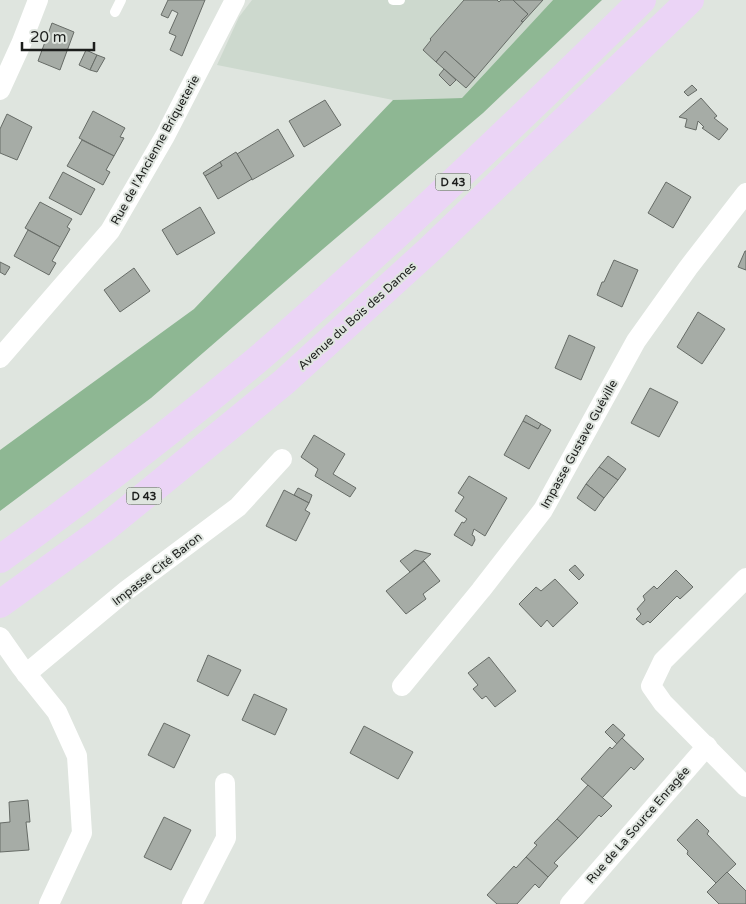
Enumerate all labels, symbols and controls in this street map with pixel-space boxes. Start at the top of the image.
scale bar [22,20,95,52]
text: 20 m [30,28,67,46]
street label: Rue de l'Ancienne Briqueterie [108,73,202,227]
road number: D 43 [436,173,470,190]
street label: Avenue du Bois des Dames [295,259,419,373]
street label: Impasse Gustave Guéville [538,377,620,511]
road number: D 43 [126,488,162,504]
street label: Impasse Cité Baron [109,530,205,608]
street label: Rue de La Source Enragée [583,764,693,886]

